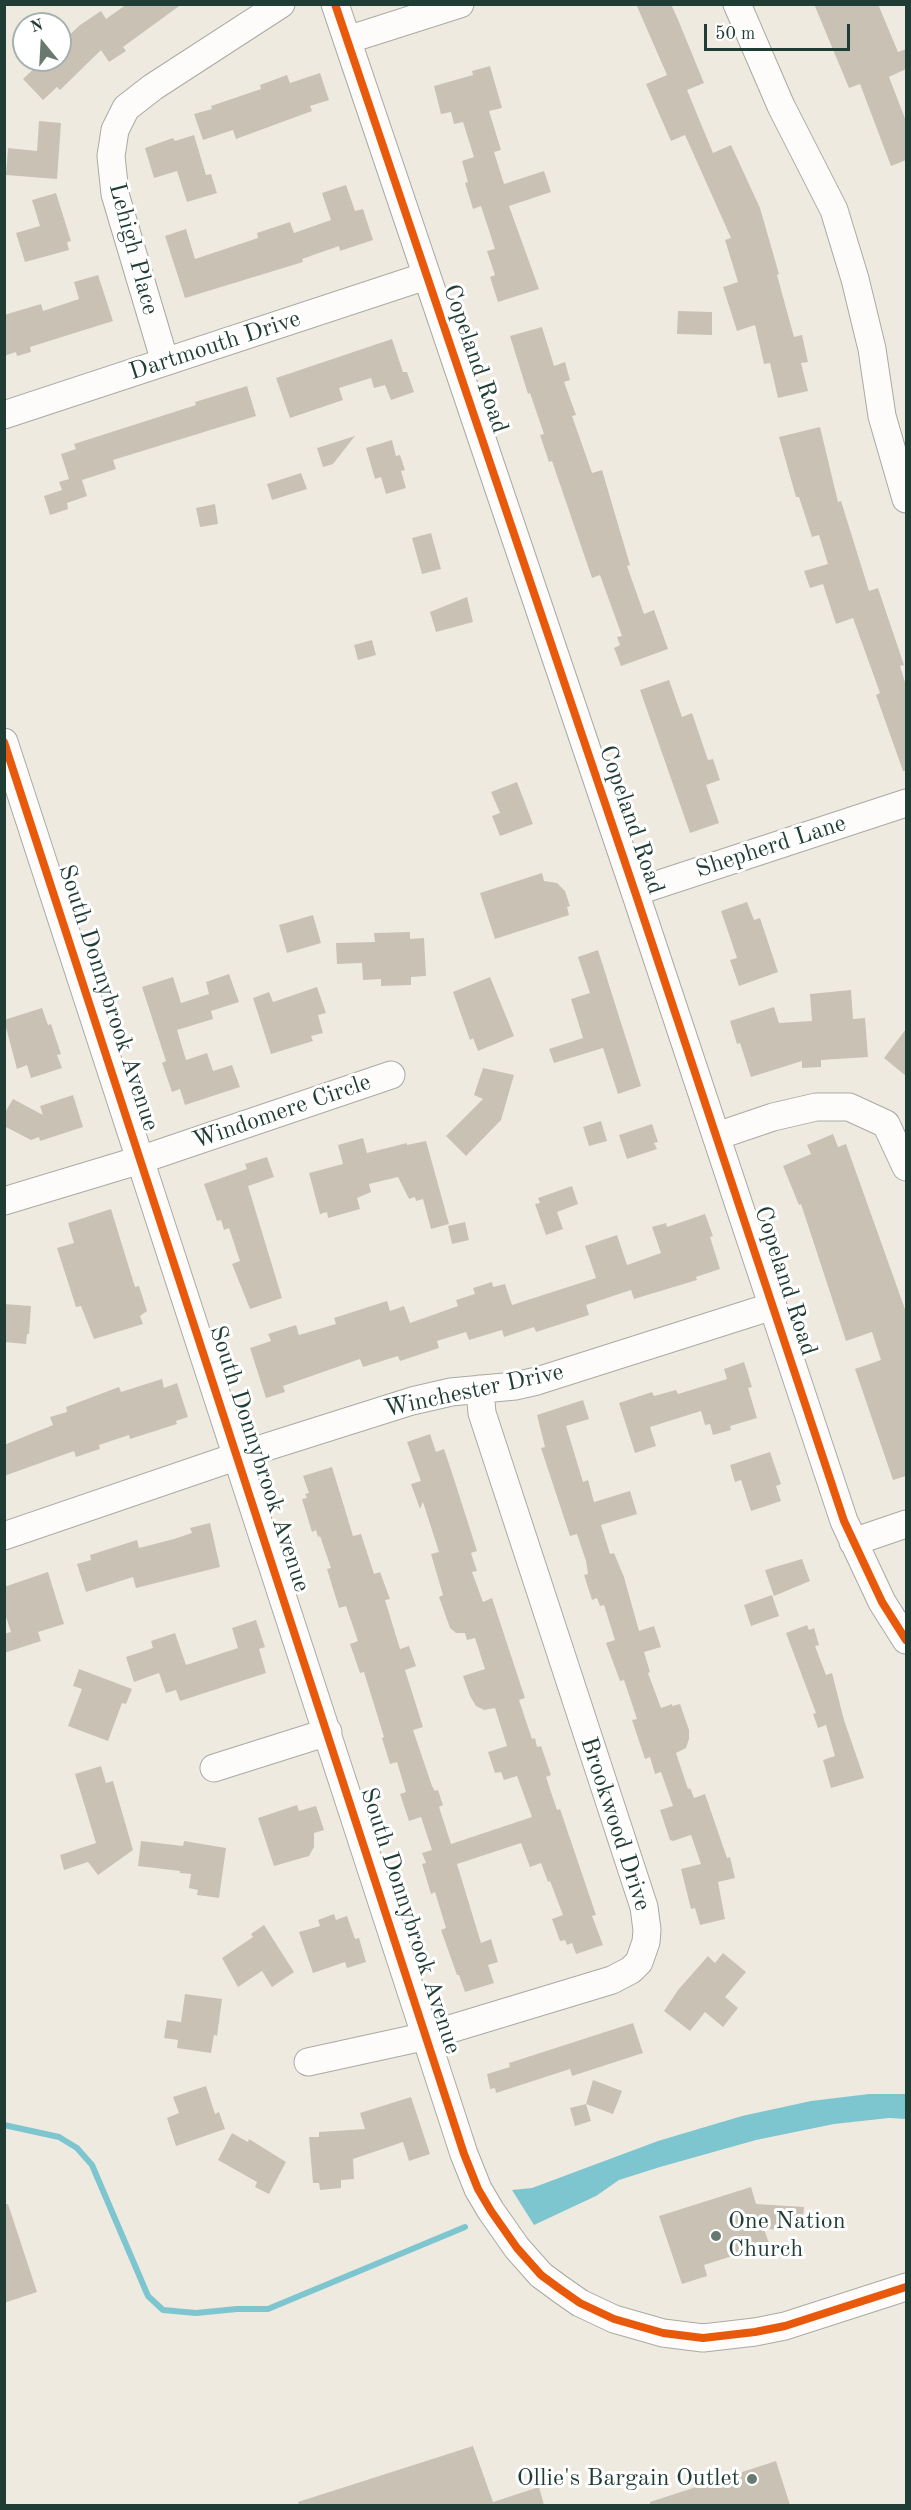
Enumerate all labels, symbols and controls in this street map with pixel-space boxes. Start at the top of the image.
north arrow [12,12,72,72]
scale bar [707,12,852,50]
text: N [29,17,45,36]
text: 50 m [715,25,755,43]
street label: Lehigh Place [102,180,164,318]
street label: Copeland Road [436,281,514,437]
street label: Dartmouth Drive [126,305,304,387]
street label: Copeland Road [592,742,670,898]
street label: Shepherd Lane [692,809,850,885]
street label: South Donnybrook Avenue [51,861,165,1135]
street label: Windomere Circle [189,1068,375,1156]
street label: Copeland Road [747,1203,823,1359]
street label: South Donnybrook Avenue [202,1322,316,1596]
street label: Winchester Drive [382,1358,566,1424]
street label: Brookwood Drive [573,1734,657,1914]
street label: South Donnybrook Avenue [353,1784,467,2058]
place label: One Nation Church [728,2208,846,2264]
marker: One Nation Church [709,2229,723,2243]
place label: Ollie's Bargain Outlet [517,2465,740,2493]
marker: Ollie's Bargain Outlet [745,2472,759,2486]

